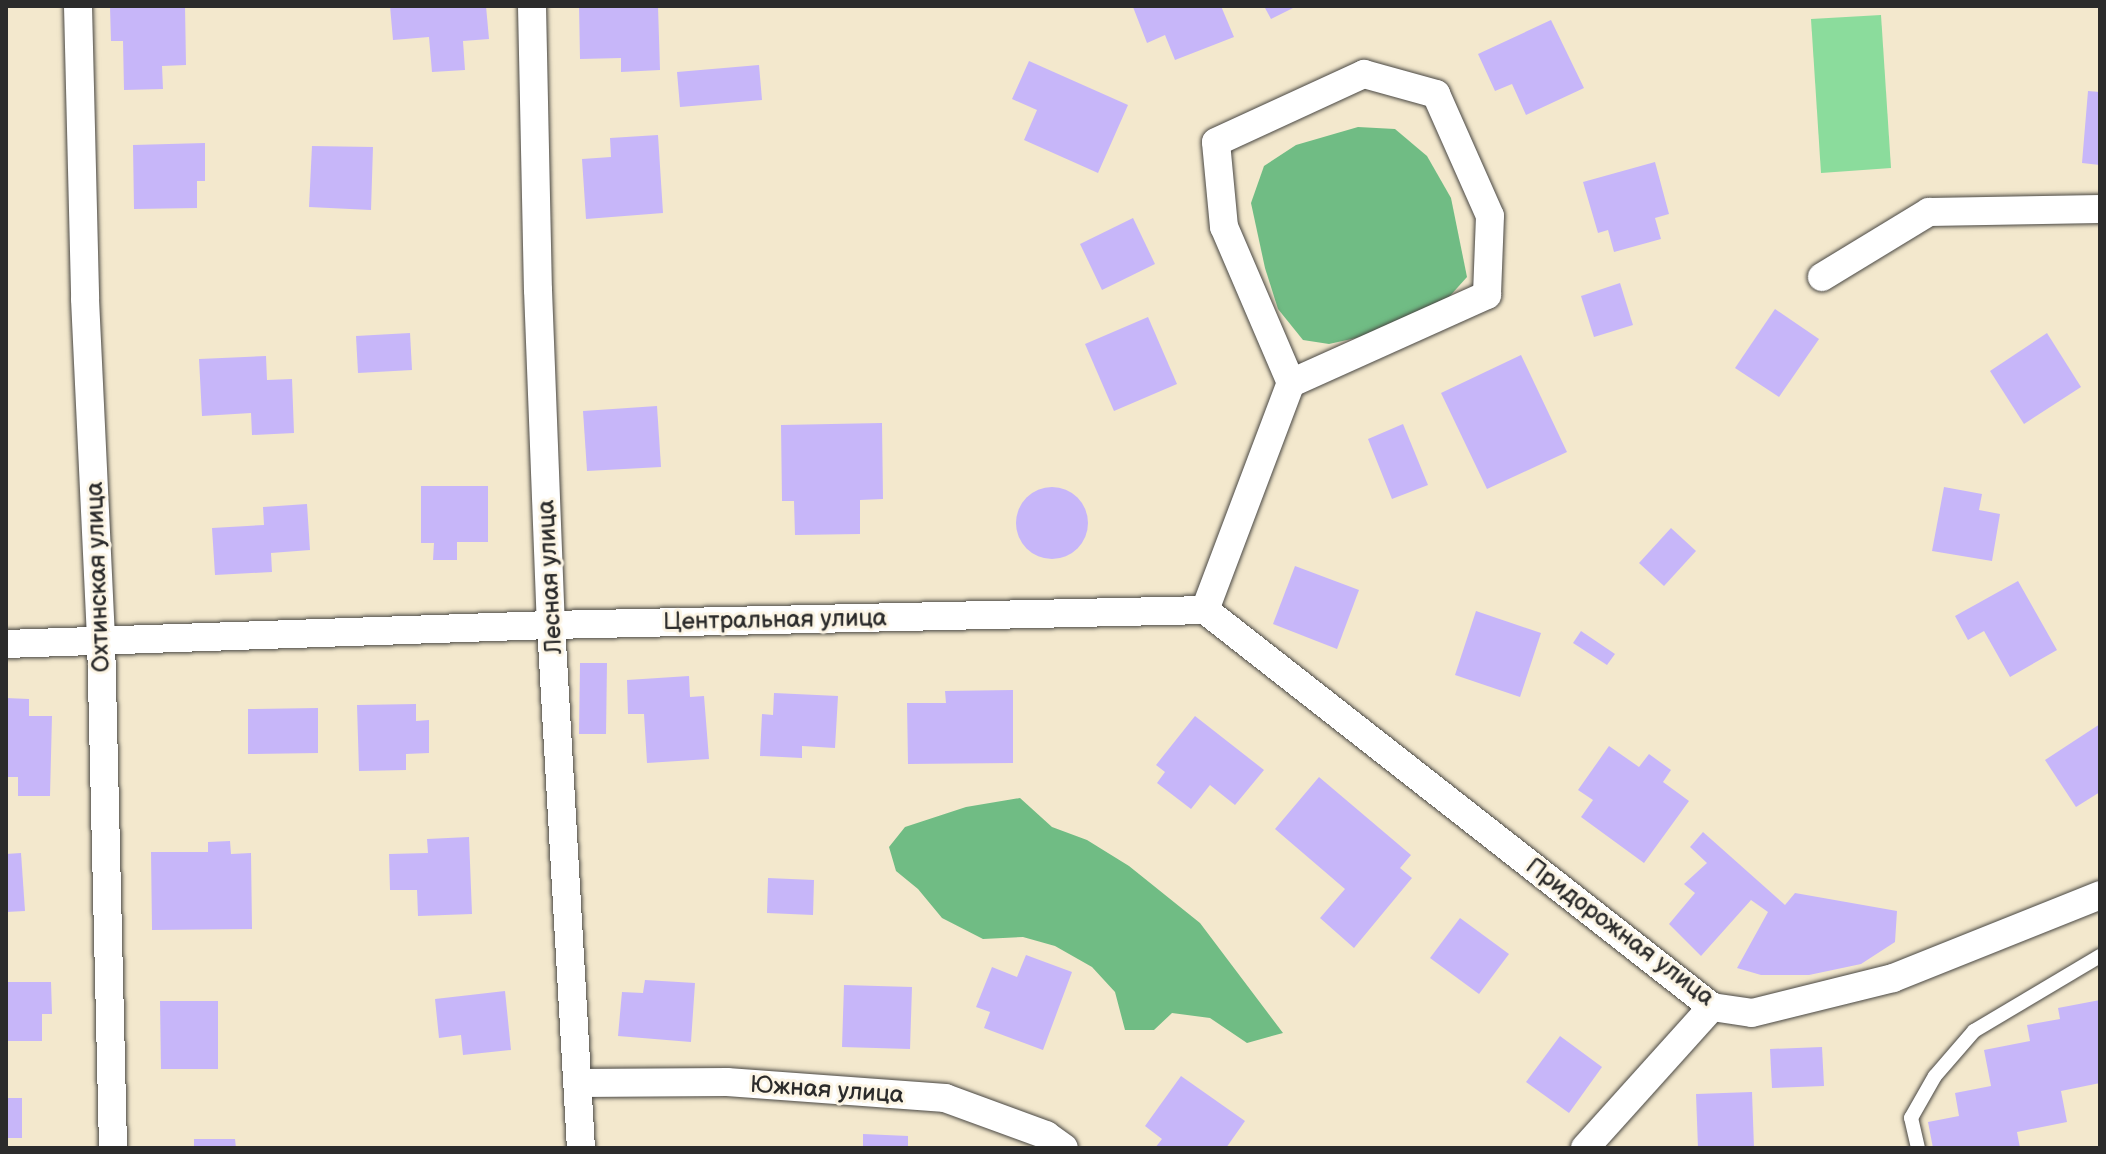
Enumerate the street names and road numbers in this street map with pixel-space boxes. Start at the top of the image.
street label: Охтинская улица [80,481,116,673]
street label: Лесная улица [532,499,568,655]
street label: Центральная улица [663,604,887,636]
street label: Придорожная улица [1520,852,1720,1012]
street label: Южная улица [749,1070,905,1110]

